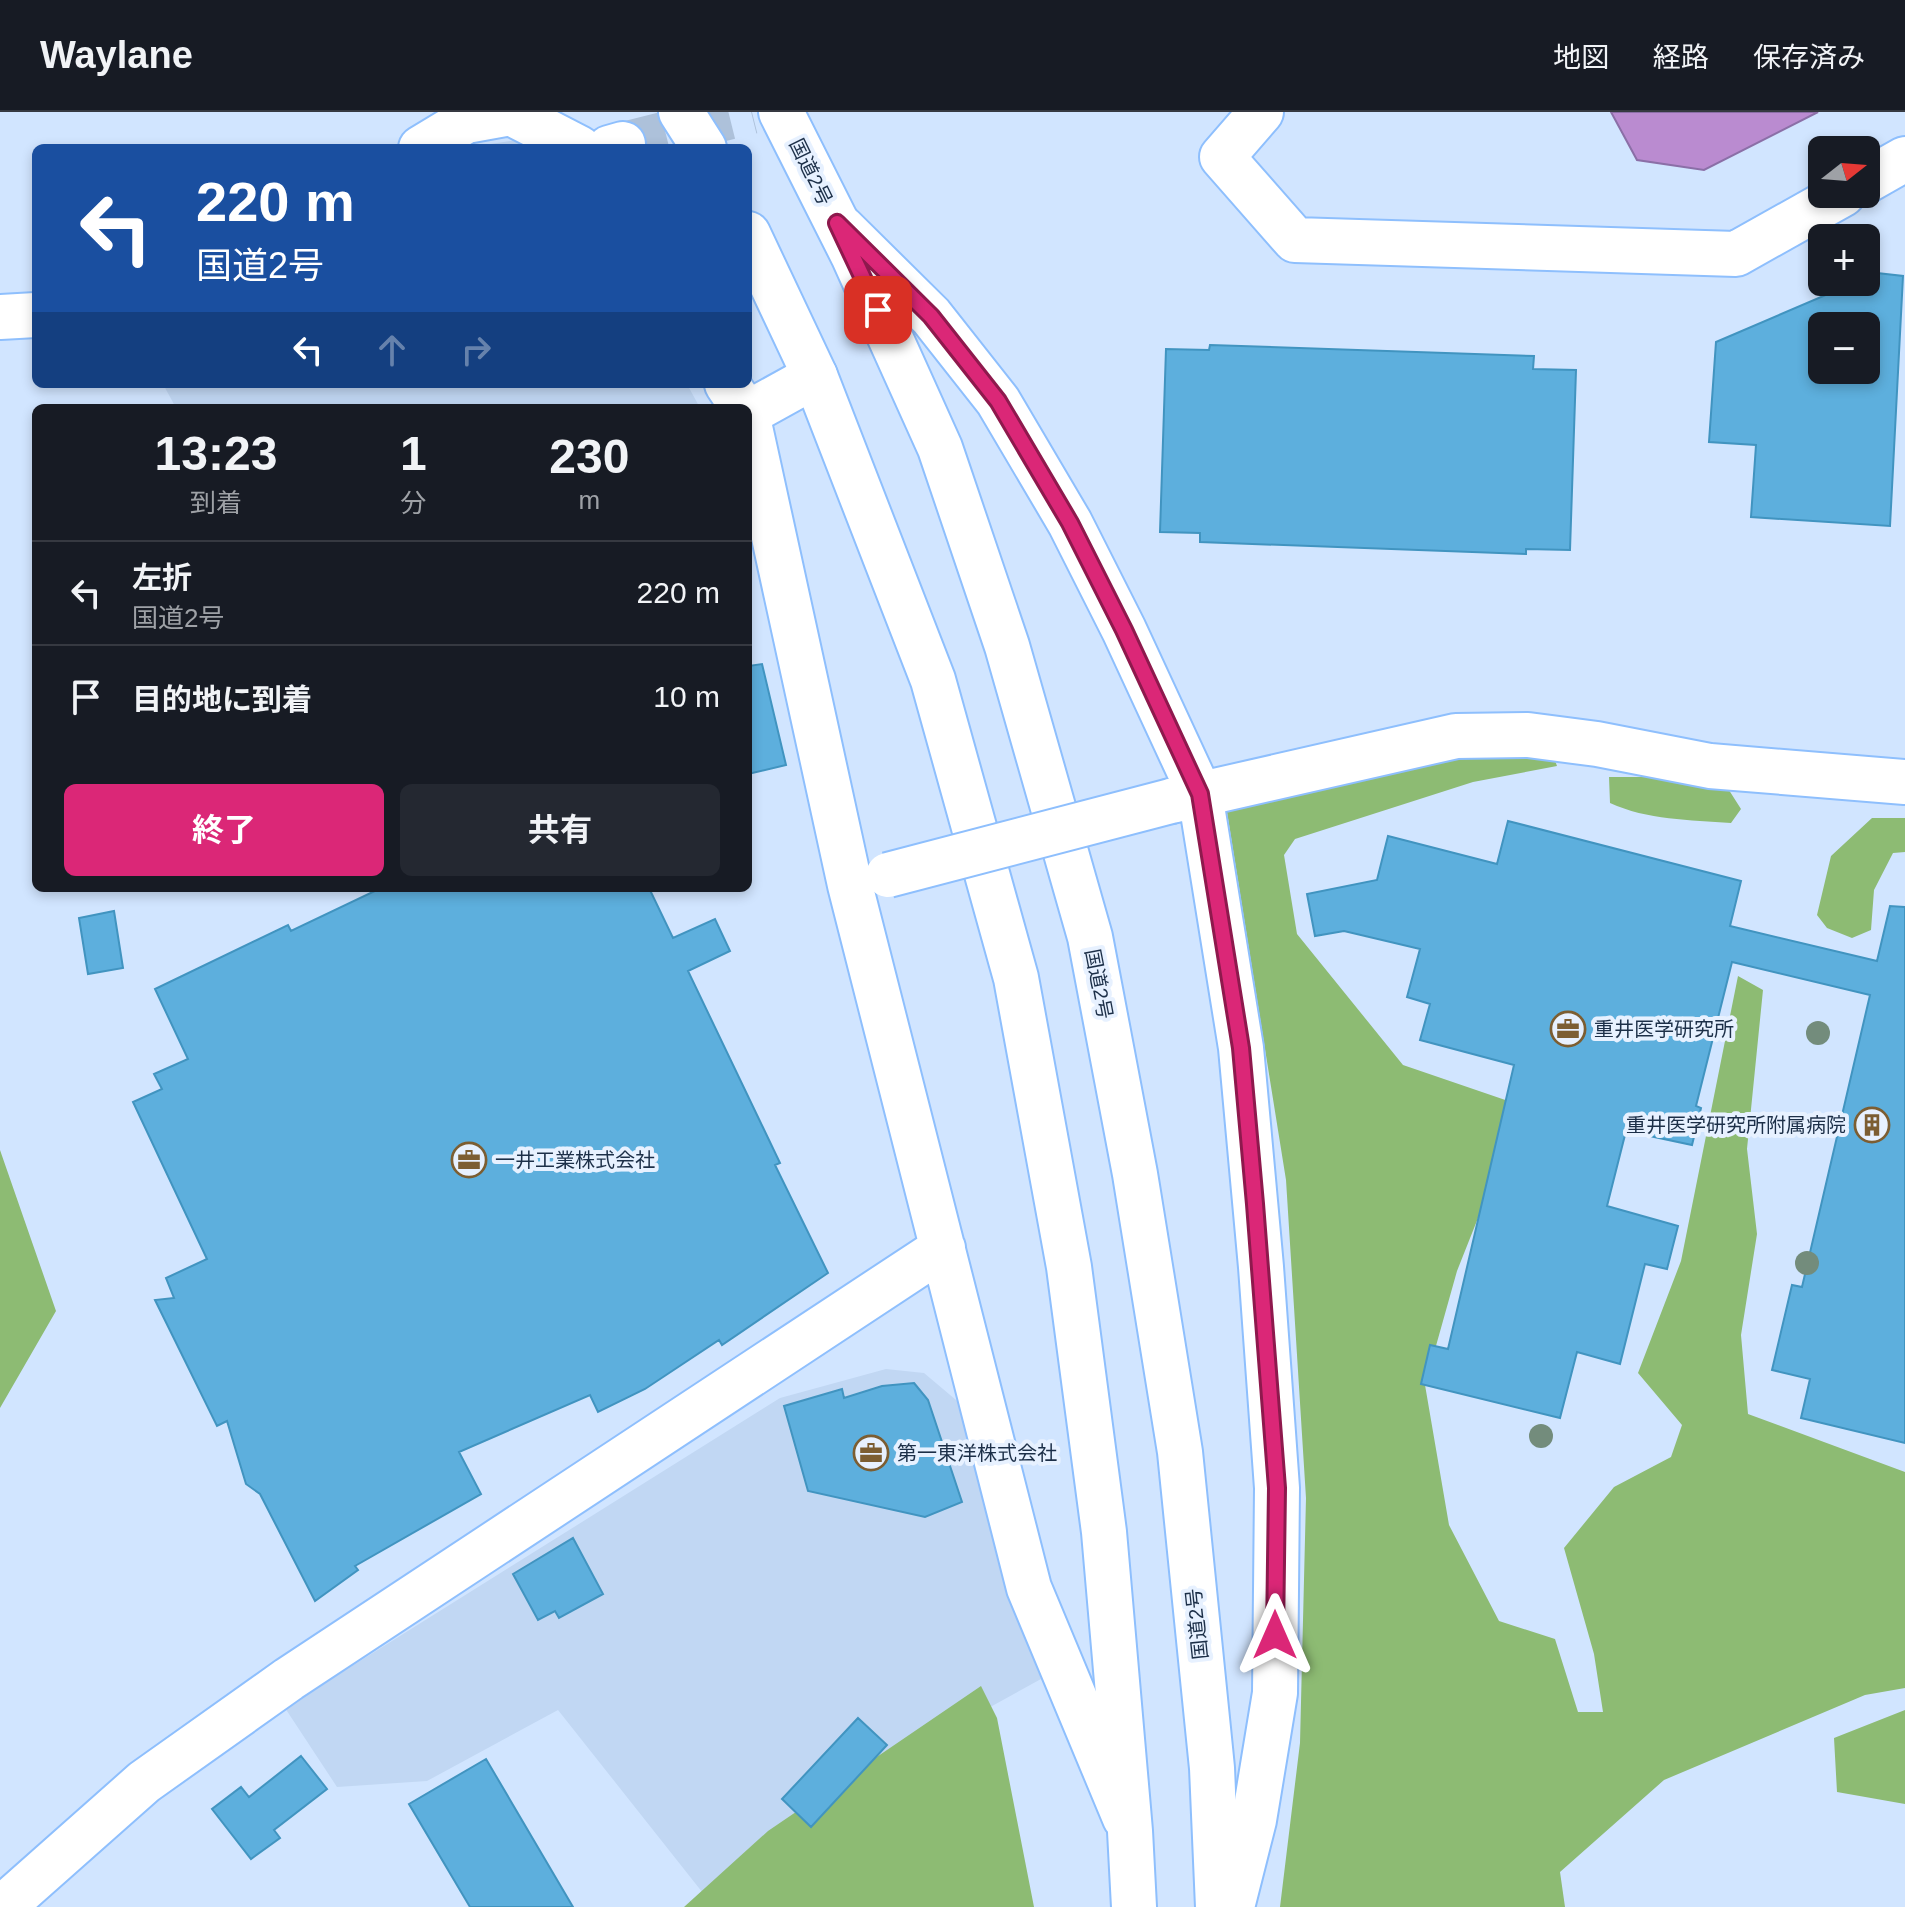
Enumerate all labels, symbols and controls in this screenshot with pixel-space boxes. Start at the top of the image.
text: Waylane [40,34,193,76]
text: 地図 [1553,42,1609,73]
text: 経路 [1653,42,1709,73]
text: 保存済み [1753,42,1865,73]
street label: 国道2号 [786,135,836,209]
north arrow [1808,136,1880,208]
map controls [1808,136,1880,384]
text: 220 m [196,170,355,233]
icon: left [64,176,168,280]
button: + [1808,224,1880,296]
text: 国道2号 [196,245,324,286]
pin [844,276,912,344]
icon: arrive [856,288,900,332]
button: − [1808,312,1880,384]
icon: left [286,328,330,372]
icon: ahead [370,328,414,372]
icon: right [454,328,498,372]
text: 13:23 [155,427,277,480]
text: 1 [400,427,427,480]
text: 230 [549,430,629,483]
text: m [579,485,600,515]
text: 到着 [190,488,242,518]
text: 分 [400,488,426,518]
text: 左折 [132,561,192,594]
icon: left [64,571,108,615]
text: 220 m [637,576,720,609]
text: 国道2号 [132,603,224,633]
icon: arrive [64,675,108,719]
text: 10 m [653,680,720,713]
text: 目的地に到着 [132,683,312,716]
button: 終了 [64,784,384,876]
button: 共有 [400,784,720,876]
street label: 国道2号 [1081,947,1117,1021]
office icon: 重井医学研究所 [1549,1010,1587,1048]
place label: 重井医学研究所 [1594,1018,1734,1040]
building icon: 重井医学研究所附属病院 [1853,1106,1891,1144]
place label: 重井医学研究所附属病院 [1626,1114,1846,1136]
office icon: 一井工業株式会社 [450,1141,488,1179]
place label: 一井工業株式会社 [495,1149,655,1171]
office icon: 第一東洋株式会社 [852,1434,890,1472]
place label: 第一東洋株式会社 [897,1442,1057,1464]
street label: 国道2号 [1182,1587,1212,1661]
position arrow [1233,1593,1317,1677]

